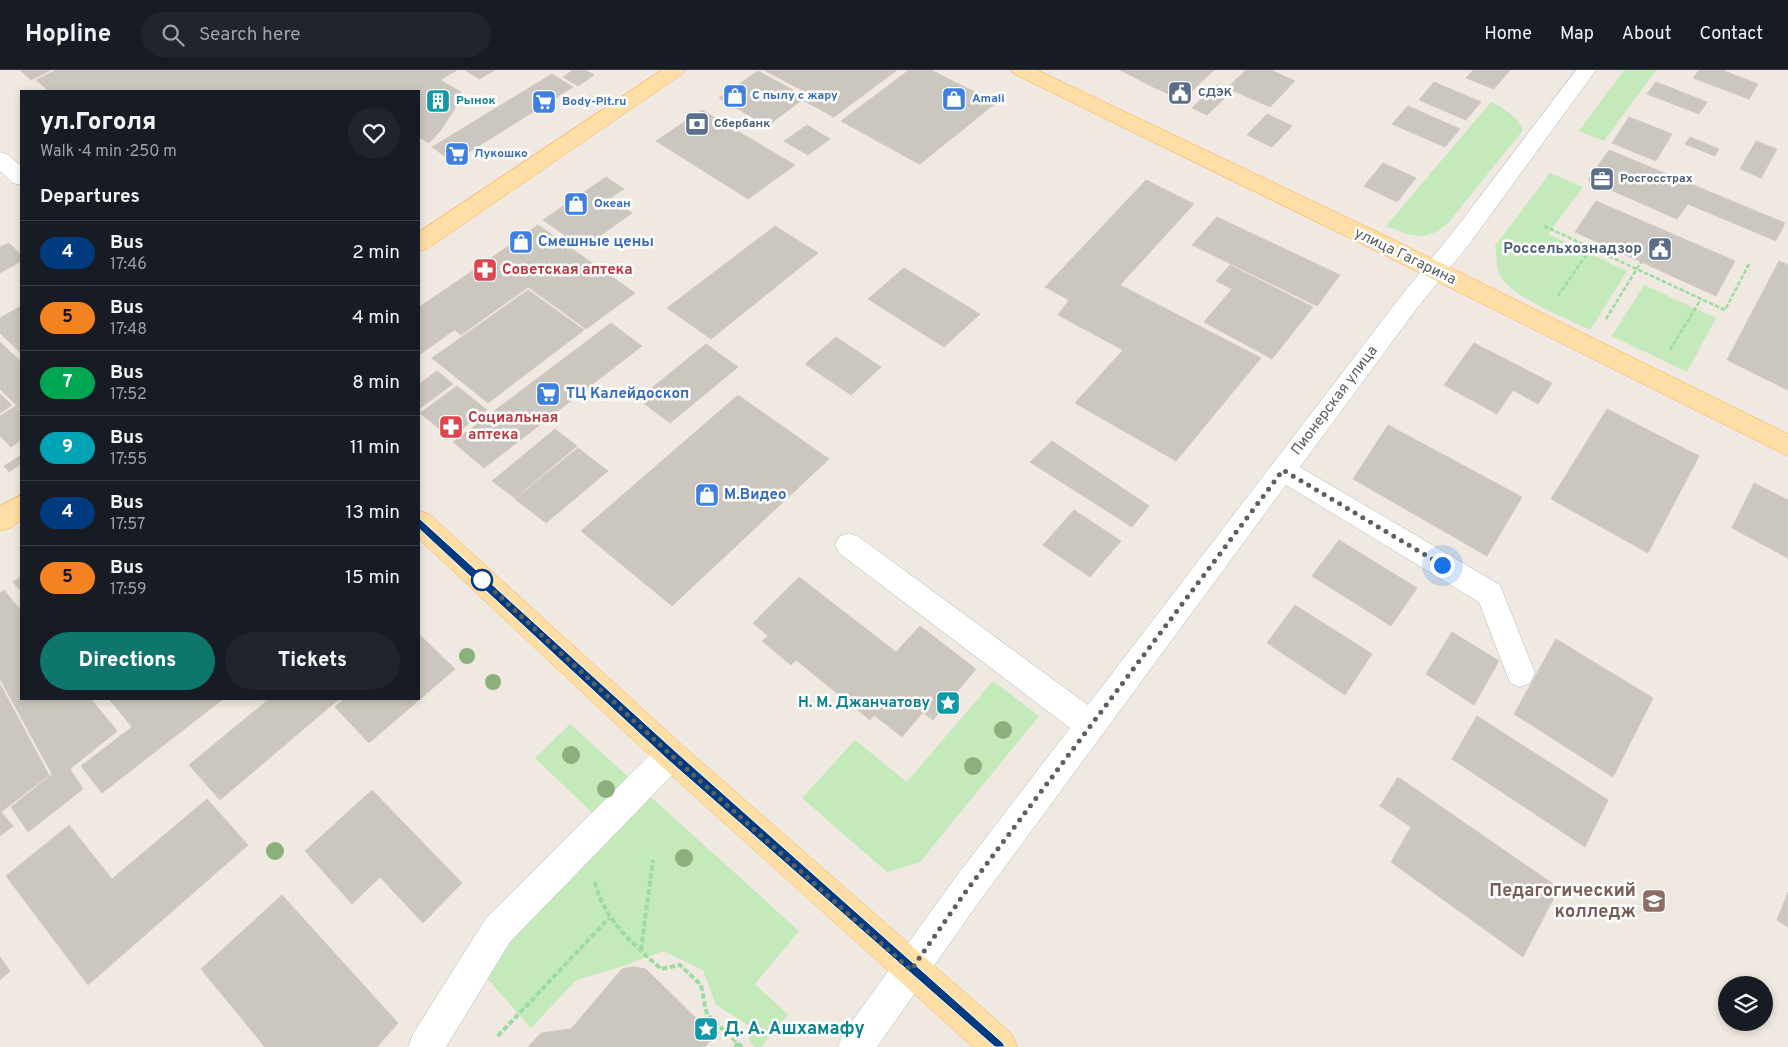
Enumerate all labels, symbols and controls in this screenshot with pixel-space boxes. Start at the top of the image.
search box [141,12,491,57]
text: Hopline [25,20,111,50]
icon: search [159,21,187,49]
text: Search here [199,23,301,47]
text: Home [1484,23,1532,46]
text: Map [1560,23,1594,46]
text: About [1622,23,1671,46]
text: Contact [1699,23,1763,46]
public building icon: СДЭК [1167,80,1193,106]
shop icon: С пылу с жару [722,83,748,109]
place label: СДЭК [1198,85,1233,101]
shop icon: Amali [941,86,967,112]
building icon: Рынок [425,88,451,114]
place label: С пылу с жару [752,88,838,104]
supermarket icon: Body-Pit.ru [531,89,557,115]
place label: Amali [972,91,1005,107]
place label: Рынок [456,93,496,109]
place label: Body-Pit.ru [562,94,626,110]
button: heart [348,107,400,159]
text: ул.Гоголя [40,108,156,138]
bank icon: Сбербанк [684,111,710,137]
place label: Сбербанк [714,116,770,132]
supermarket icon: Лукошко [444,141,470,167]
text: Walk · 4 min · 250 m [40,142,177,162]
place label: Лукошко [474,146,528,162]
office icon: Росгосстрах [1589,166,1615,192]
place label: Росгосстрах [1620,171,1693,187]
text: Departures [40,185,140,209]
shop icon: Океан [563,191,589,217]
place label: Океан [594,196,631,212]
street label: улица Гагарина [1351,224,1459,290]
shop icon: Смешные цены [508,229,534,255]
text: Bus [110,231,144,255]
place label: Смешные цены [538,233,654,252]
public building icon: Россельхознадзор [1647,236,1673,262]
place label: Россельхознадзор [1503,240,1642,259]
text: 4 [62,241,73,264]
text: 2 min [352,241,400,265]
text: 17:46 [110,255,147,275]
pharmacy icon: Советская аптека [472,257,498,283]
place label: Советская аптека [502,261,633,280]
text: Bus [110,296,144,320]
text: 5 [62,306,73,329]
text: 4 min [352,306,400,330]
text: 17:48 [110,320,147,340]
street label: Пионерская улица [1288,342,1382,460]
text: Bus [110,361,144,385]
text: 7 [63,371,72,394]
text: 8 min [352,371,400,395]
supermarket icon: ТЦ Калейдоскоп [535,381,561,407]
text: 17:52 [110,385,147,405]
place label: ТЦ Калейдоскоп [566,385,689,404]
place label: Социальная аптека [468,409,558,445]
pharmacy icon: Социальная аптека [438,414,464,440]
text: Bus [110,426,144,450]
text: 9 [62,436,73,459]
text: 11 min [350,436,400,460]
text: 17:55 [110,450,147,470]
shop icon: М.Видео [694,482,720,508]
place label: М.Видео [724,486,786,505]
text: Bus [110,491,144,515]
text: 4 [62,501,73,524]
text: 13 min [345,501,400,525]
text: 17:57 [110,515,145,535]
your location [1430,553,1455,578]
text: Bus [110,556,144,580]
text: 5 [62,566,73,589]
text: 15 min [345,566,400,590]
unlabelled marker [471,569,493,591]
text: 17:59 [110,580,147,600]
button: Directions [40,632,215,690]
button: Tickets [225,632,400,690]
place icon: Н. М. Джанчатову [935,690,961,716]
place label: Н. М. Джанчатову [798,694,930,713]
place label: Педагогический колледж [1489,880,1636,924]
school or university icon: Педагогический колледж [1641,888,1667,914]
map controls [1718,976,1773,1031]
button: layers [1718,976,1773,1031]
place icon: Д. А. Ашхамафу [693,1016,719,1042]
place label: Д. А. Ашхамафу [724,1018,865,1041]

